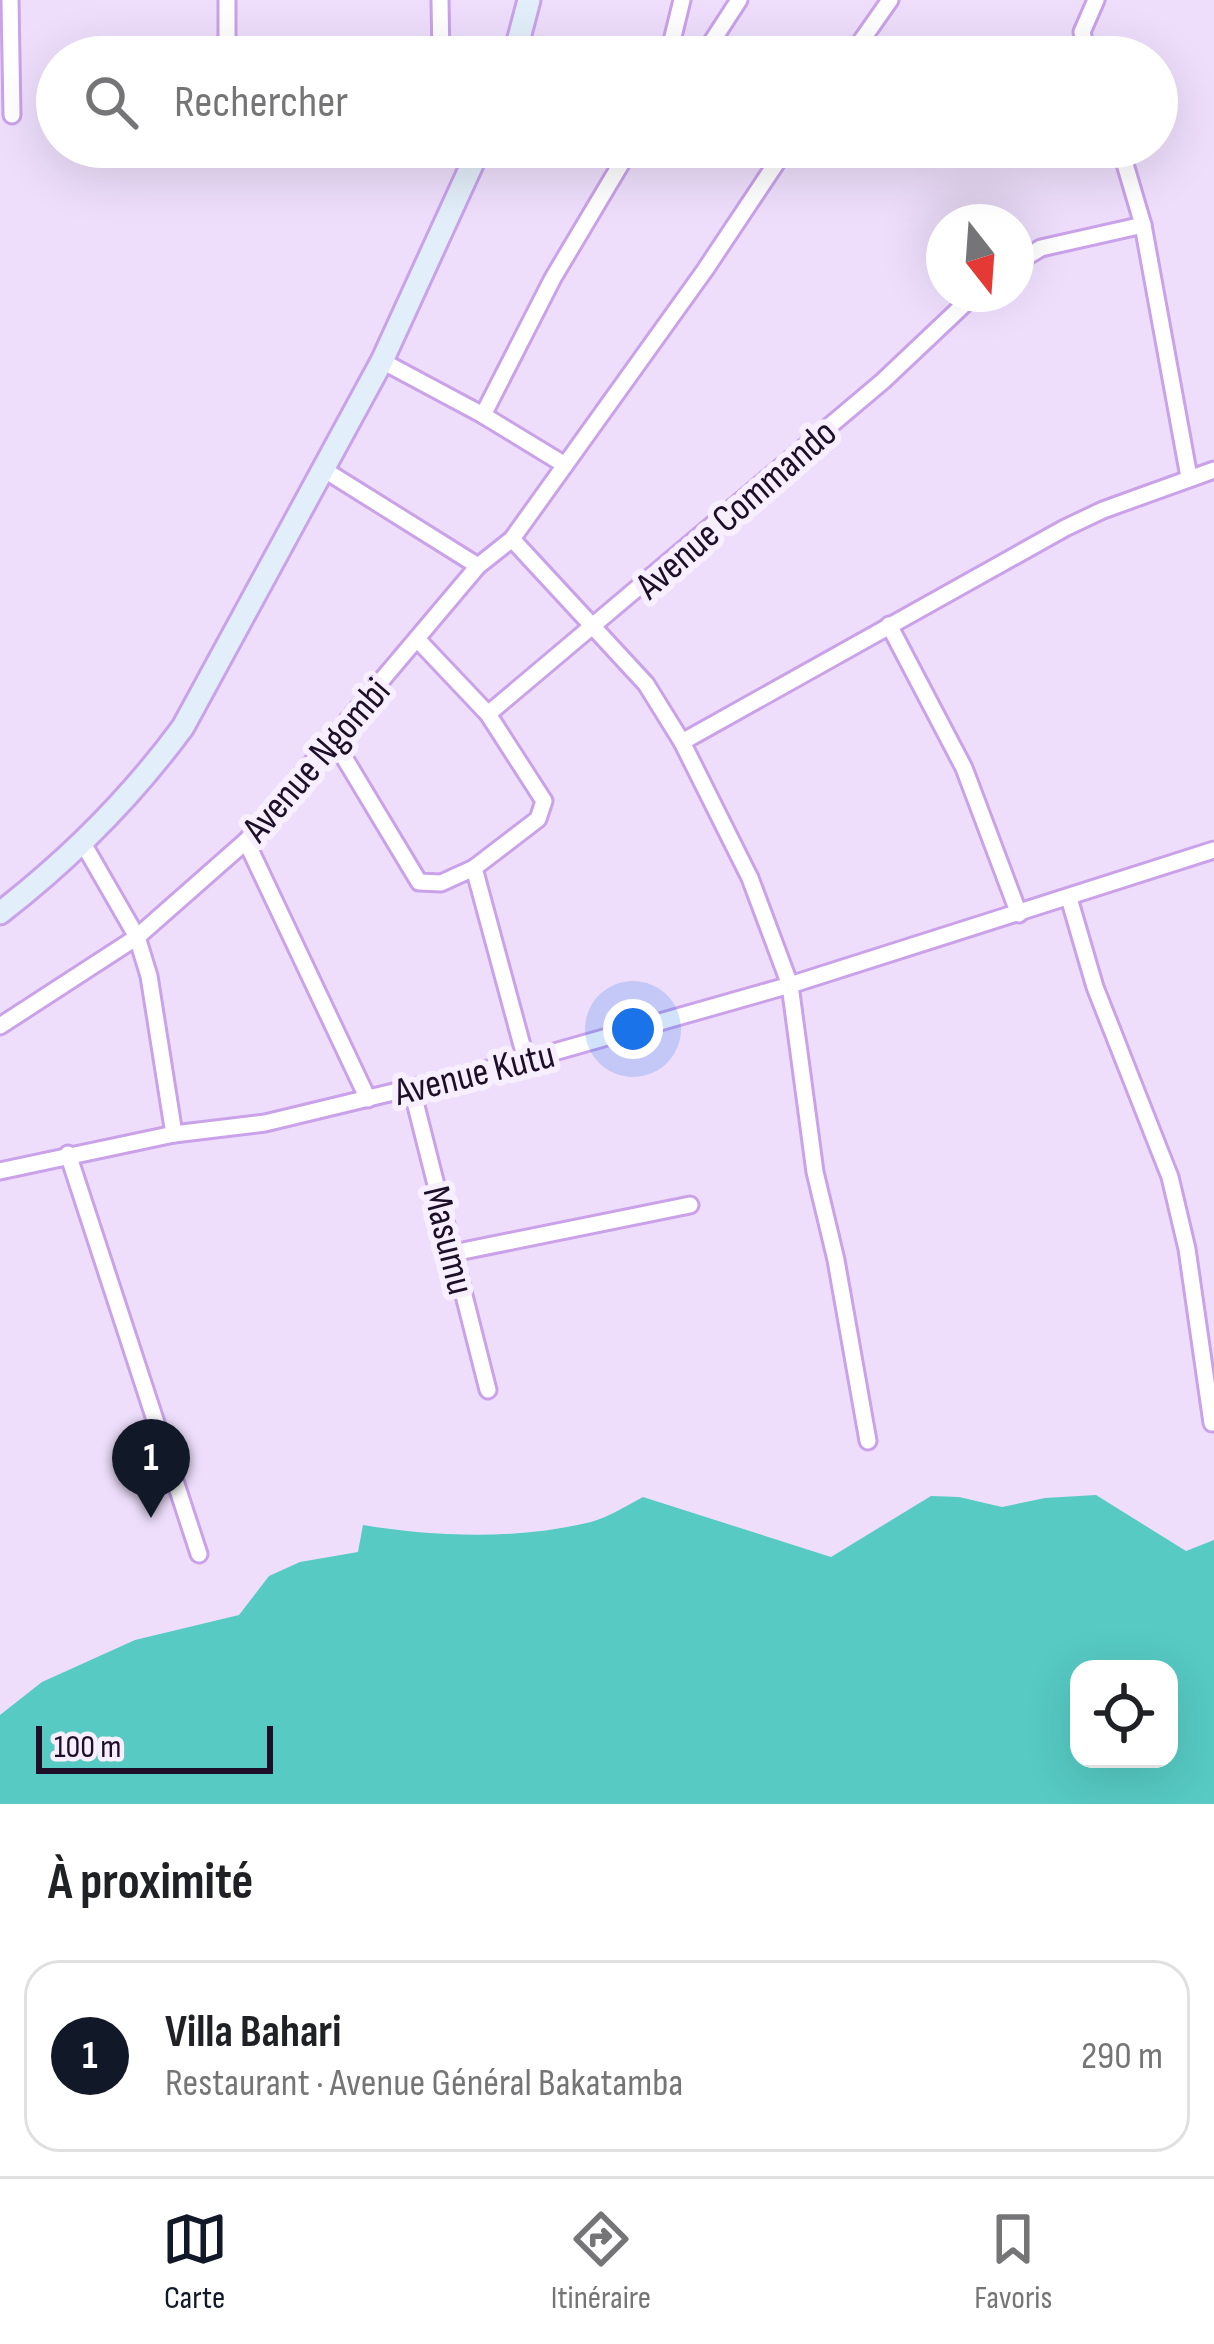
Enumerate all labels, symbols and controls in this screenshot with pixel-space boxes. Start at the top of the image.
search box [36,36,1178,168]
icon: search [78,69,144,135]
text: Rechercher [174,75,348,130]
north arrow [926,204,1034,312]
street label: Avenue Commando [626,410,847,610]
street label: Avenue Ngombi [232,669,401,853]
your location [603,999,663,1059]
street label: Avenue Kutu [389,1032,559,1117]
street label: Masumu [411,1182,484,1300]
pin: 1 [112,1419,190,1518]
map controls [1070,1660,1178,1768]
button: locate [1070,1660,1178,1768]
scale bar [36,1720,273,1773]
text: 100 m [54,1727,121,1767]
text: À proximité [48,1852,253,1913]
text: Villa Bahari [165,2005,341,2060]
text: 1 [82,2033,98,2080]
text: 290 m [1081,2033,1163,2080]
text: Restaurant · Avenue Général Bakatamba [165,2060,683,2107]
tab: Carte [162,2206,228,2318]
tab: Itinéraire [551,2206,651,2318]
tab: Favoris [974,2206,1052,2318]

